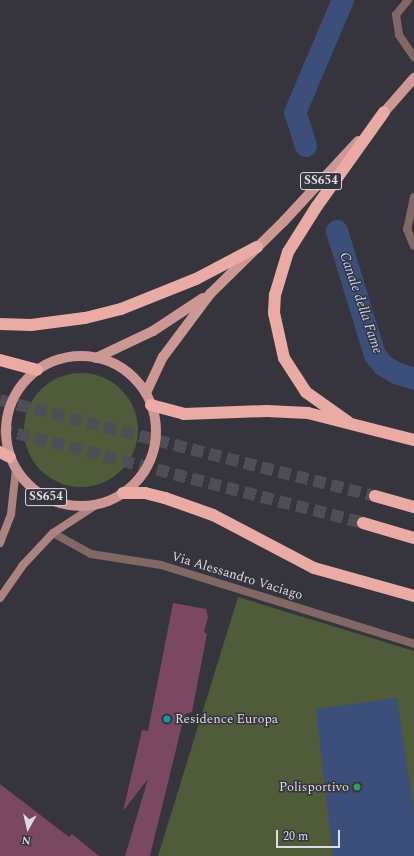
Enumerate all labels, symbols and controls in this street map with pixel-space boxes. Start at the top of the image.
road number: SS654 [300,171,342,191]
water label: Canale della Fame [336,250,386,356]
road number: SS654 [25,487,67,507]
street label: Via Alessandro Vaciago [169,549,305,603]
place label: Residence Europa [175,711,278,727]
marker: Residence Europa [162,714,172,724]
place label: Polisportivo [279,779,349,795]
marker: Polisportivo [352,782,362,792]
north arrow [8,808,48,848]
scale bar [278,822,342,848]
text: 20 m [283,827,308,846]
text: N [21,831,32,849]

